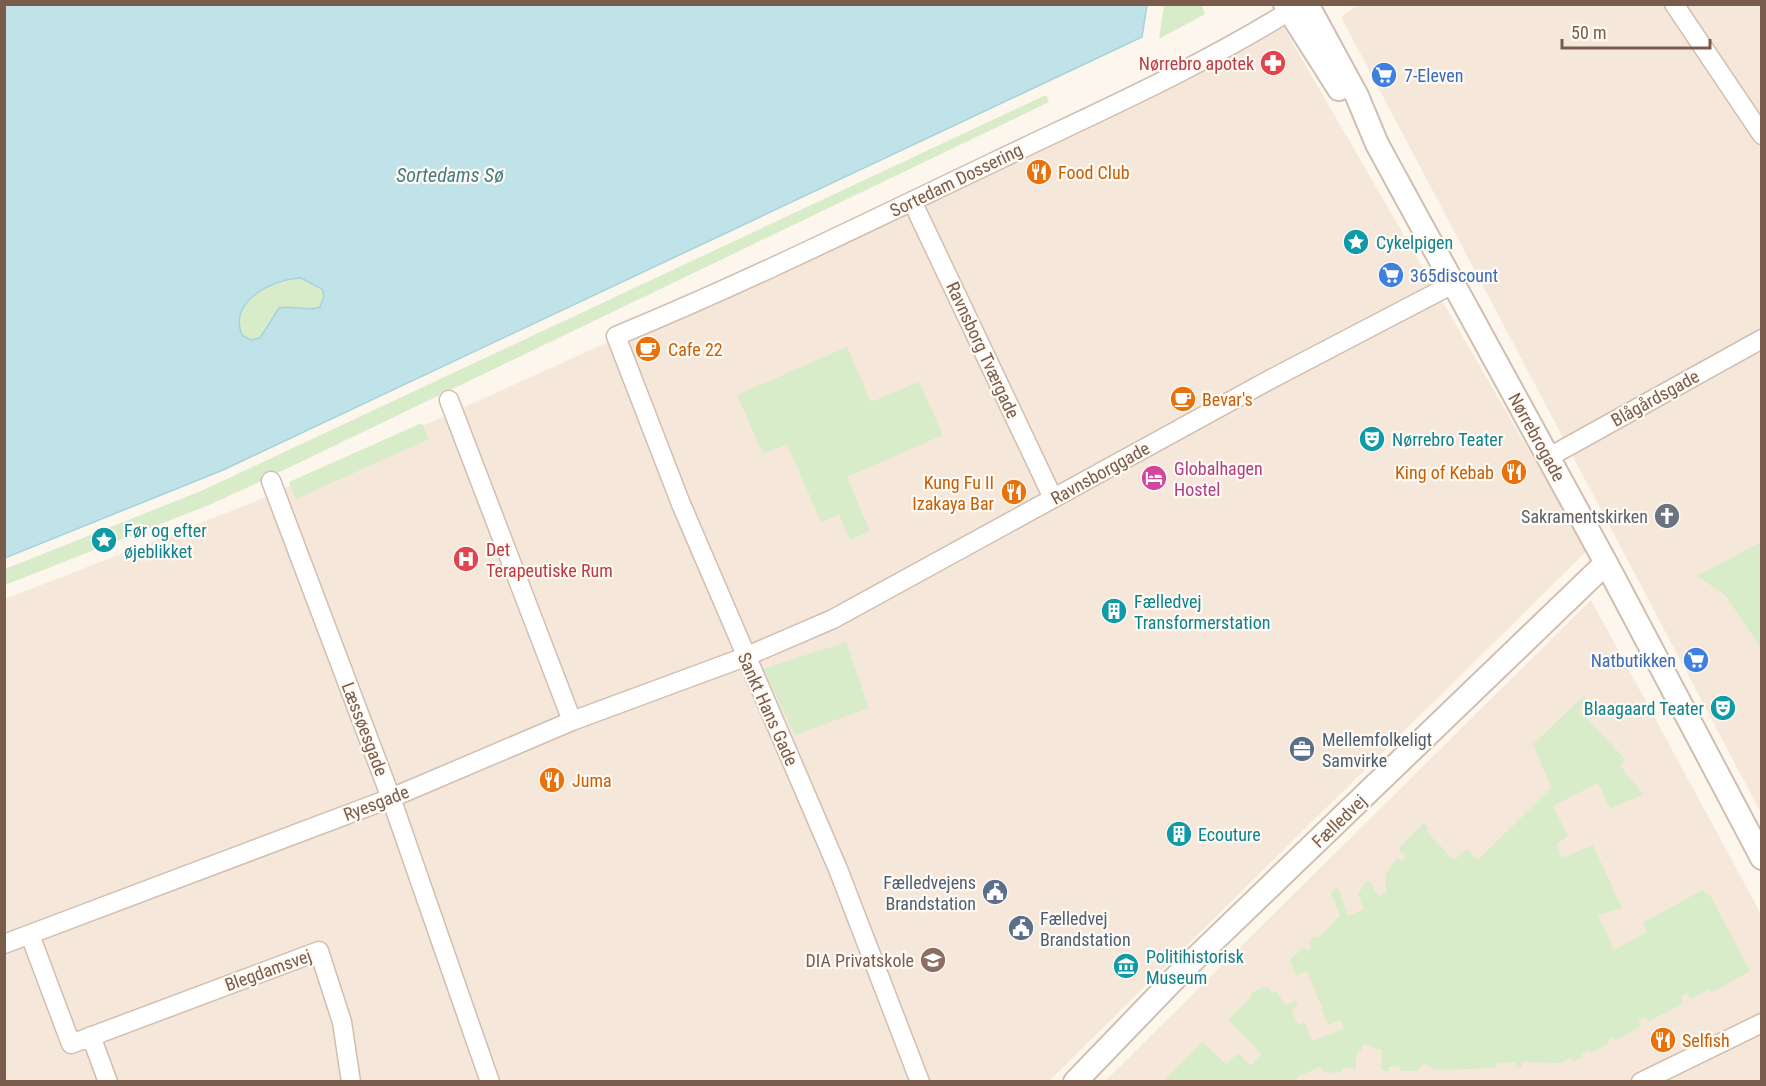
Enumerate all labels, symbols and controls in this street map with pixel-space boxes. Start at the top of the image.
scale bar [1562,12,1710,50]
text: 50 m [1571,22,1606,43]
pharmacy icon: Nørrebro apotek [1258,48,1288,78]
place label: Nørrebro apotek [1139,53,1254,74]
supermarket icon: 7-Eleven [1369,60,1399,90]
place label: 7-Eleven [1404,65,1464,86]
street label: Sortedam Dossering [886,139,1026,221]
restaurant icon: Food Club [1024,157,1054,187]
place label: Food Club [1058,162,1130,183]
water label: Sortedams Sø [396,163,504,187]
place icon: Cykelpigen [1341,227,1371,257]
place label: Cykelpigen [1376,232,1453,253]
supermarket icon: 365discount [1376,260,1406,290]
place label: 365discount [1410,265,1498,286]
street label: Ravnsborg Tværgade [942,278,1024,422]
cafe icon: Cafe 22 [633,334,663,364]
place label: Cafe 22 [668,339,723,360]
street label: Blågårdsgade [1607,365,1703,431]
cafe icon: Bevar's [1168,384,1198,414]
place label: Bevar's [1202,389,1253,410]
street label: Nørrebrogade [1504,389,1570,485]
theatre icon: Nørrebro Teater [1357,424,1387,454]
place label: Nørrebro Teater [1392,429,1504,450]
street label: Ravnsborggade [1047,437,1153,509]
restaurant icon: King of Kebab [1499,457,1529,487]
place label: Globalhagen Hostel [1174,458,1263,500]
place label: King of Kebab [1395,462,1494,483]
hotel icon: Globalhagen Hostel [1139,463,1169,493]
place label: Kung Fu II Izakaya Bar [912,472,995,514]
restaurant icon: Kung Fu II Izakaya Bar [999,477,1029,507]
church icon: Sakramentskirken [1652,501,1682,531]
place label: Sakramentskirken [1521,506,1648,527]
place label: Før og efter øjeblikket [124,520,207,562]
place icon: Før og efter øjeblikket [89,525,119,555]
place label: Det Terapeutiske Rum [486,539,613,581]
hospital icon: Det Terapeutiske Rum [451,544,481,574]
place label: Fælledvej Transformerstation [1134,591,1270,633]
building icon: Fælledvej Transformerstation [1099,596,1129,626]
supermarket icon: Natbutikken [1681,645,1711,675]
street label: Sankt Hans Gade [734,649,802,769]
place label: Natbutikken [1591,650,1676,671]
street label: Læssøesgade [338,679,392,779]
theatre icon: Blaagaard Teater [1708,693,1738,723]
place label: Blaagaard Teater [1584,698,1705,719]
place label: Mellemfolkeligt Samvirke [1322,729,1432,771]
office icon: Mellemfolkeligt Samvirke [1287,734,1317,764]
restaurant icon: Juma [537,765,567,795]
place label: Juma [572,770,612,791]
street label: Ryesgade [340,781,412,825]
street label: Fælledvej [1307,790,1371,852]
building icon: Ecouture [1164,819,1194,849]
place label: Ecouture [1198,824,1261,845]
place label: Fælledvejens Brandstation [883,872,976,914]
public building icon: Fælledvejens Brandstation [980,877,1010,907]
place label: Fælledvej Brandstation [1040,908,1131,950]
public building icon: Fælledvej Brandstation [1006,913,1036,943]
street label: Blegdamsvej [222,945,314,995]
school or university icon: DIA Privatskole [918,945,948,975]
place label: Politihistorisk Museum [1146,946,1244,988]
place label: DIA Privatskole [806,950,914,971]
museum icon: Politihistorisk Museum [1111,951,1141,981]
restaurant icon: Selfish [1648,1025,1678,1055]
place label: Selfish [1682,1030,1730,1051]

